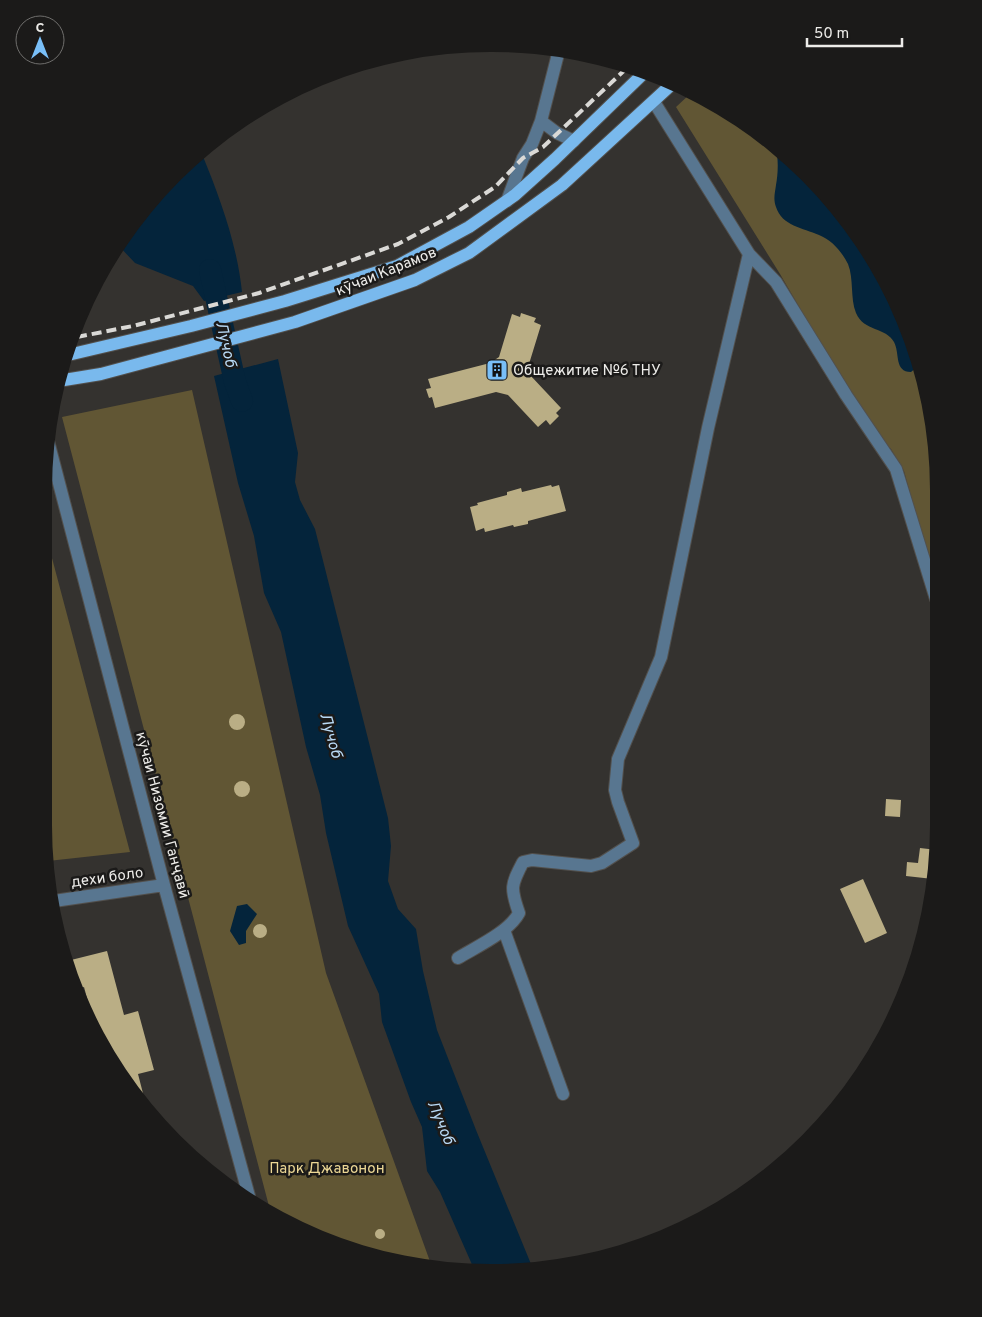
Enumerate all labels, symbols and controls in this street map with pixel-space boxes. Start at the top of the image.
north arrow [15,15,65,65]
scale bar [807,15,902,47]
text: С [36,20,45,37]
text: 50 m [814,25,849,44]
street label: кӯчаи Карамов [333,244,440,301]
water label: Лучоб [210,320,240,370]
building icon: Общежитие №6 ТНУ [485,358,509,382]
place label: Общежитие №6 ТНУ [513,362,661,381]
water label: Лучоб [314,711,346,762]
street label: кӯчаи Низомии Ганҷавӣ [130,730,193,901]
street label: дехи боло [70,864,145,893]
water label: Лучоб [422,1098,459,1149]
park label: Парк Джавонон [269,1160,385,1179]

